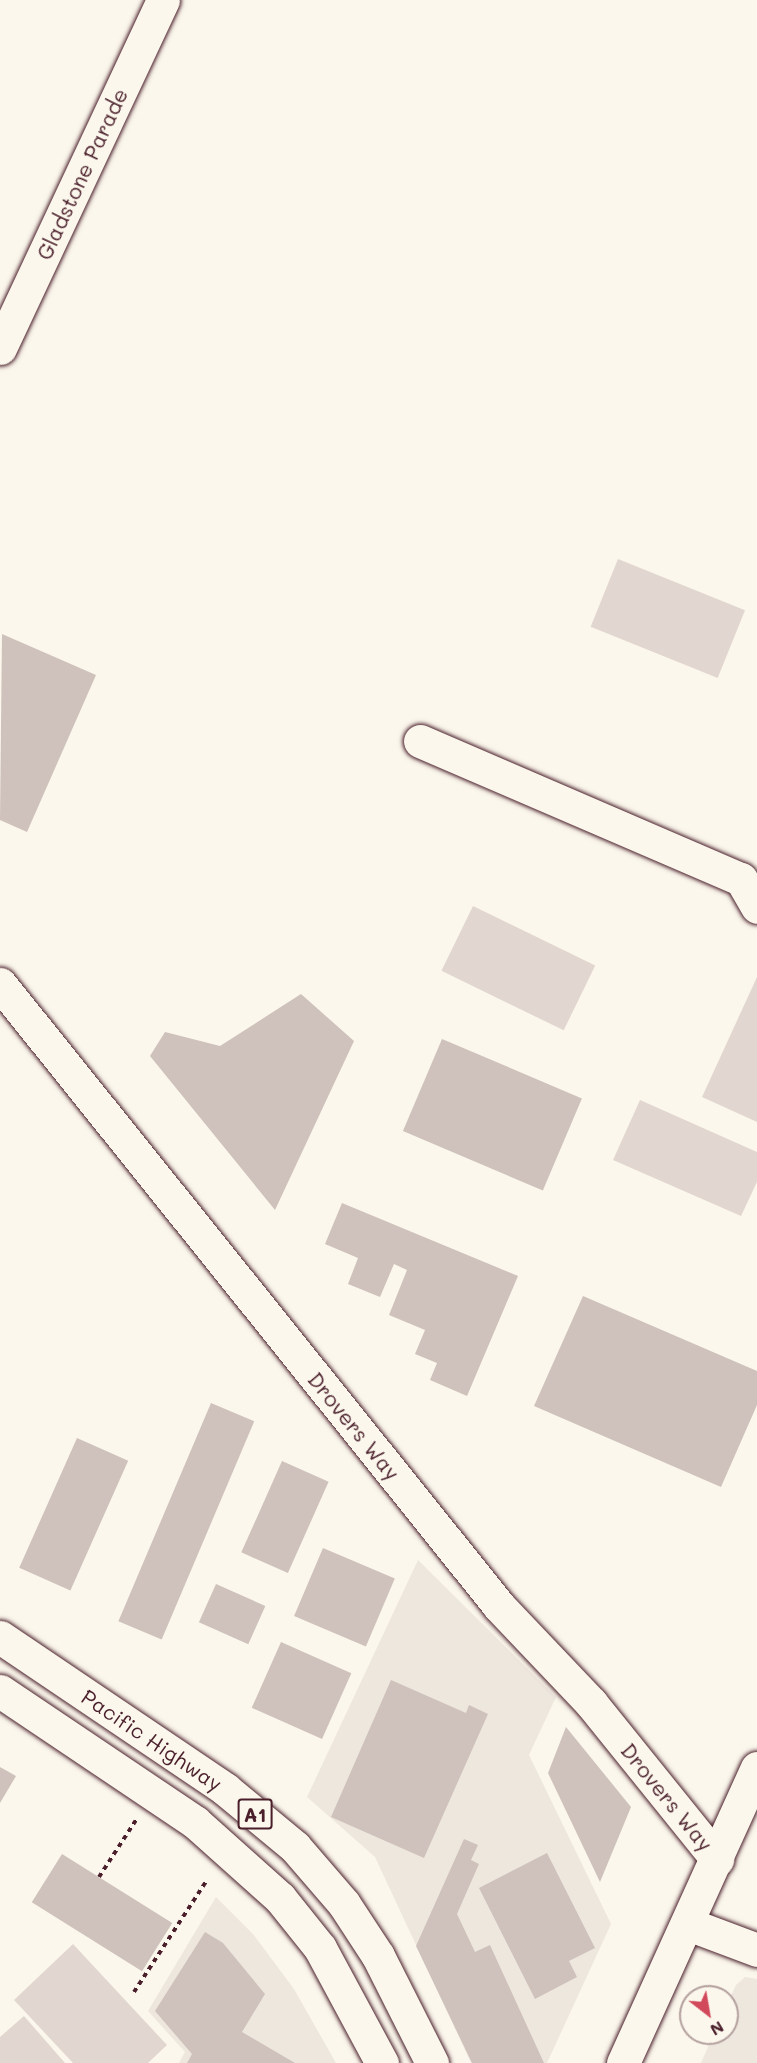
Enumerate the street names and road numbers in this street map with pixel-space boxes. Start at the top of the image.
street label: Gladstone Parade [31,84,133,264]
street label: Drovers Way [303,1367,405,1485]
street label: Pacific Highway [77,1684,227,1796]
street label: Drovers Way [616,1738,718,1856]
road number: A1 [237,1797,273,1831]

